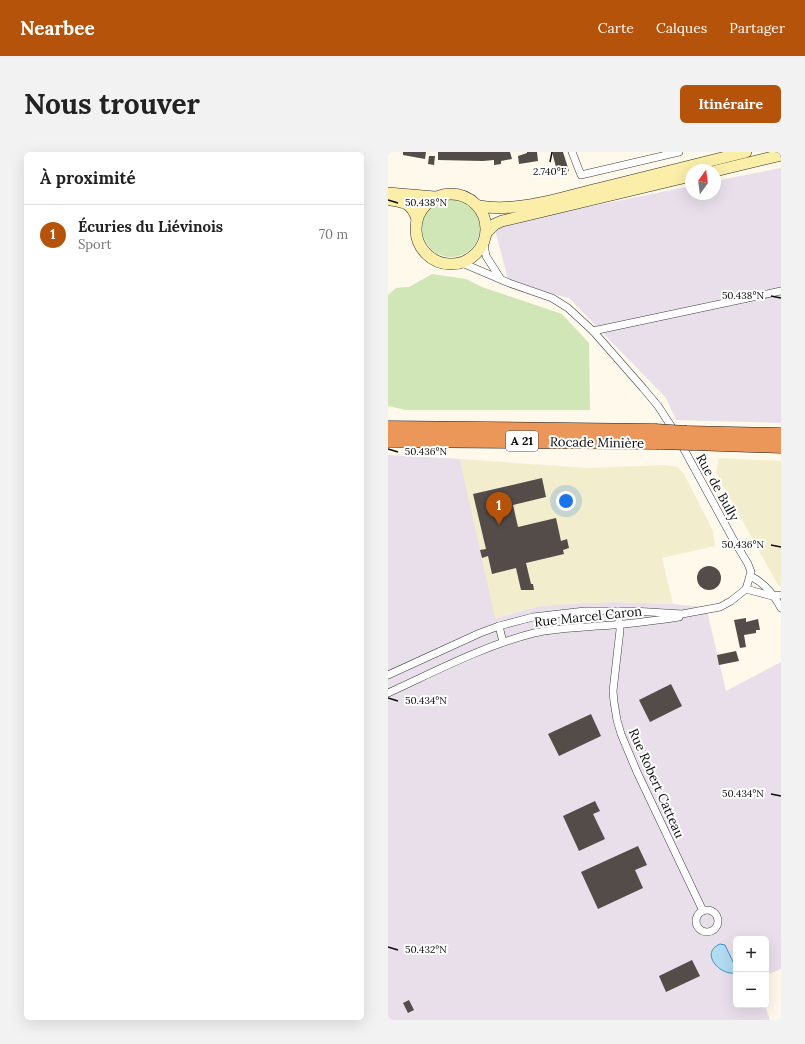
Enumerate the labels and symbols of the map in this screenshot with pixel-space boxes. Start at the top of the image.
north arrow [685,164,721,200]
text: 2.740°E [533,165,567,178]
text: 50.438°N [405,196,447,209]
text: 50.438°N [722,289,764,302]
road number: A 21 [506,431,538,451]
street label: Rocade Minière [550,433,644,452]
text: 50.436°N [405,445,448,458]
street label: Rue de Bully [692,451,743,524]
your location [556,491,576,511]
pin: 1 [486,492,512,525]
text: 50.436°N [722,538,765,551]
street label: Rue Marcel Caron [533,602,643,631]
text: 50.434°N [405,694,447,707]
street label: Rue Robert Catteau [625,726,688,841]
text: 50.434°N [722,787,764,800]
text: 50.432°N [405,943,447,956]

